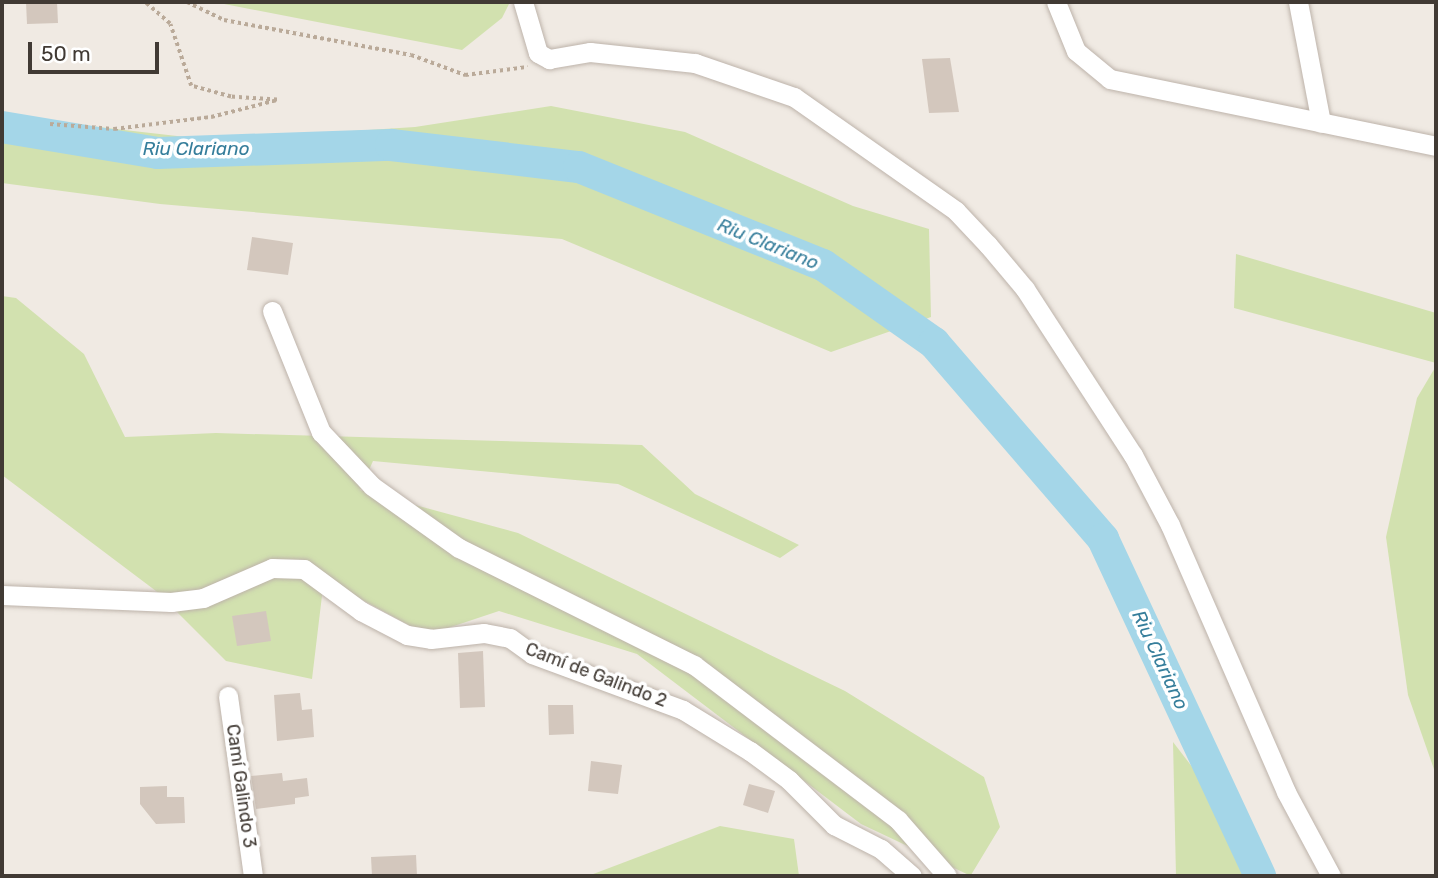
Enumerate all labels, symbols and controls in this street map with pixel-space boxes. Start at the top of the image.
scale bar [32,28,163,72]
text: 50 m [41,41,91,66]
water label: Riu Clariano [142,138,250,160]
water label: Riu Clariano [714,213,822,275]
water label: Riu Clariano [1127,607,1193,713]
street label: Camí de Galindo 2 [522,638,670,712]
street label: Camí Galindo 3 [222,723,260,849]

